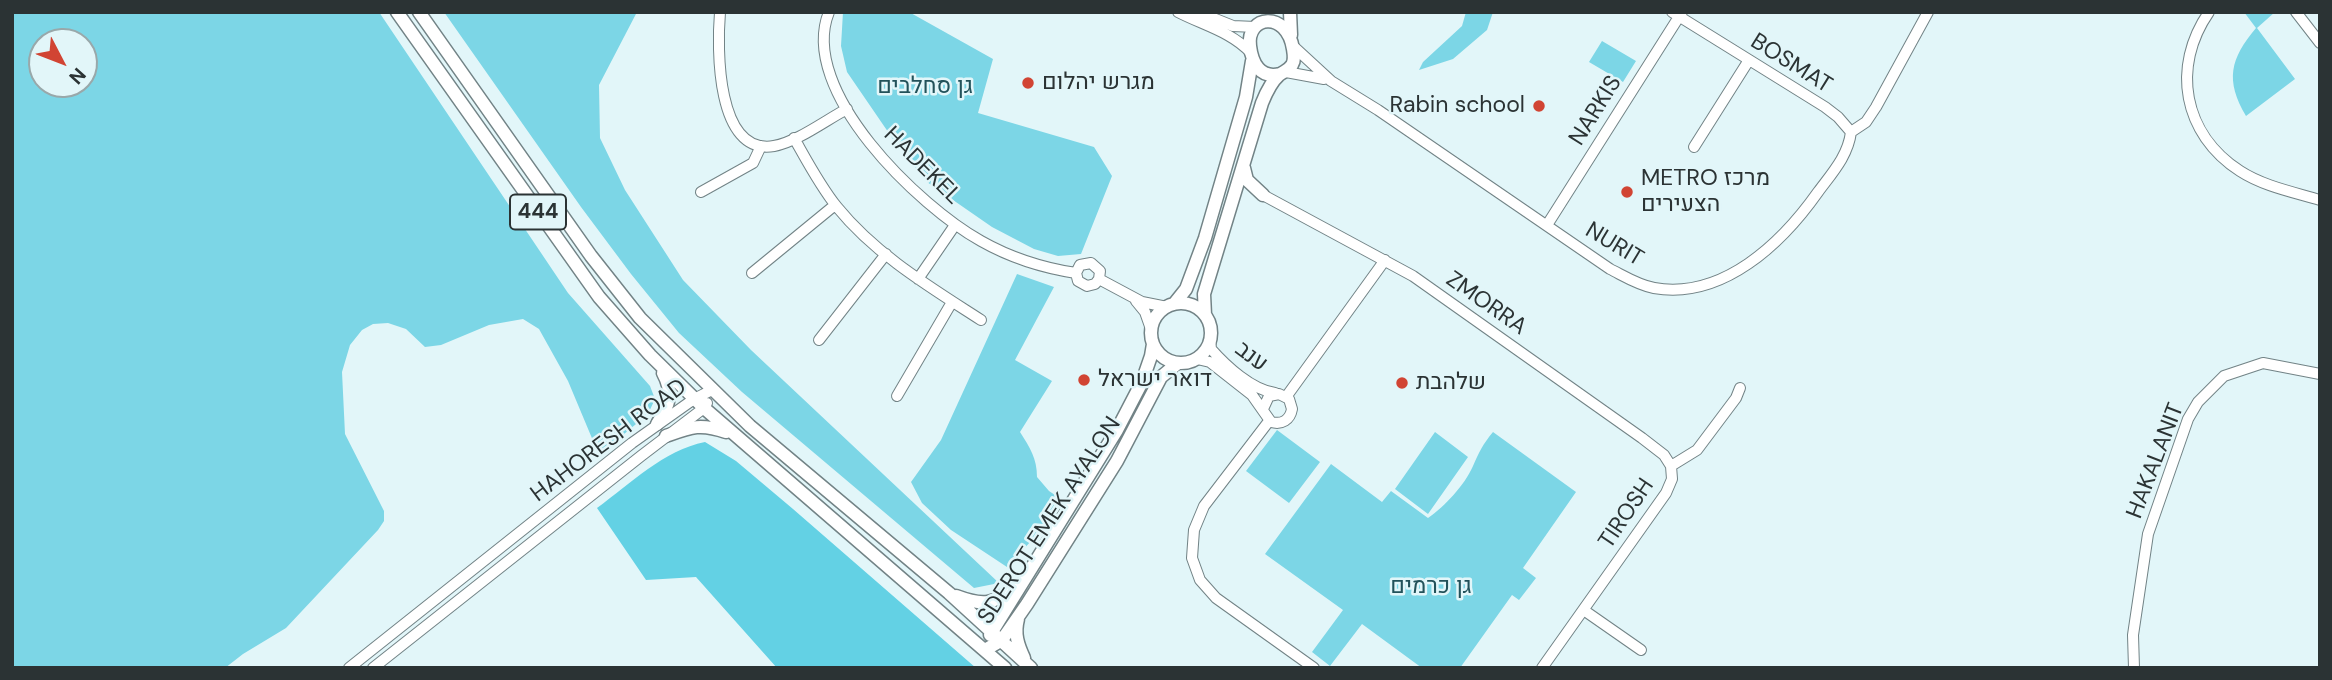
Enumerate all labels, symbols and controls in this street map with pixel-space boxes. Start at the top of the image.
north arrow [28,28,98,98]
street label: BOSMAT [1745,28,1837,100]
text: N [64,63,91,90]
place label: מגרש יהלום [1042,69,1155,97]
street label: NARKIS [1564,71,1628,151]
park label: גן סחלבים [877,73,973,101]
marker: מגרש יהלום [1020,75,1036,91]
place label: Rabin school [1390,92,1525,120]
marker: Rabin school [1531,98,1547,114]
street label: HADEKEL [877,121,967,211]
place label: METRO מרכז הצעירים [1641,165,1770,219]
marker: METRO מרכז הצעירים [1619,184,1635,200]
road number: 444 [510,194,566,230]
street label: NURIT [1580,217,1648,273]
street label: ZMORRA [1440,266,1532,342]
street label: ענב [1229,336,1273,378]
place label: דואר ישראל [1098,366,1212,394]
place label: שלהבת [1416,369,1486,397]
marker: דואר ישראל [1076,372,1092,388]
street label: HAHORESH ROAD [526,374,692,508]
marker: שלהבת [1394,375,1410,391]
street label: HAKALANIT [2121,399,2191,523]
street label: SDEROT EMEK AYALON [973,412,1127,630]
street label: TIROSH [1594,474,1660,554]
park label: גן כרמים [1390,573,1472,601]

